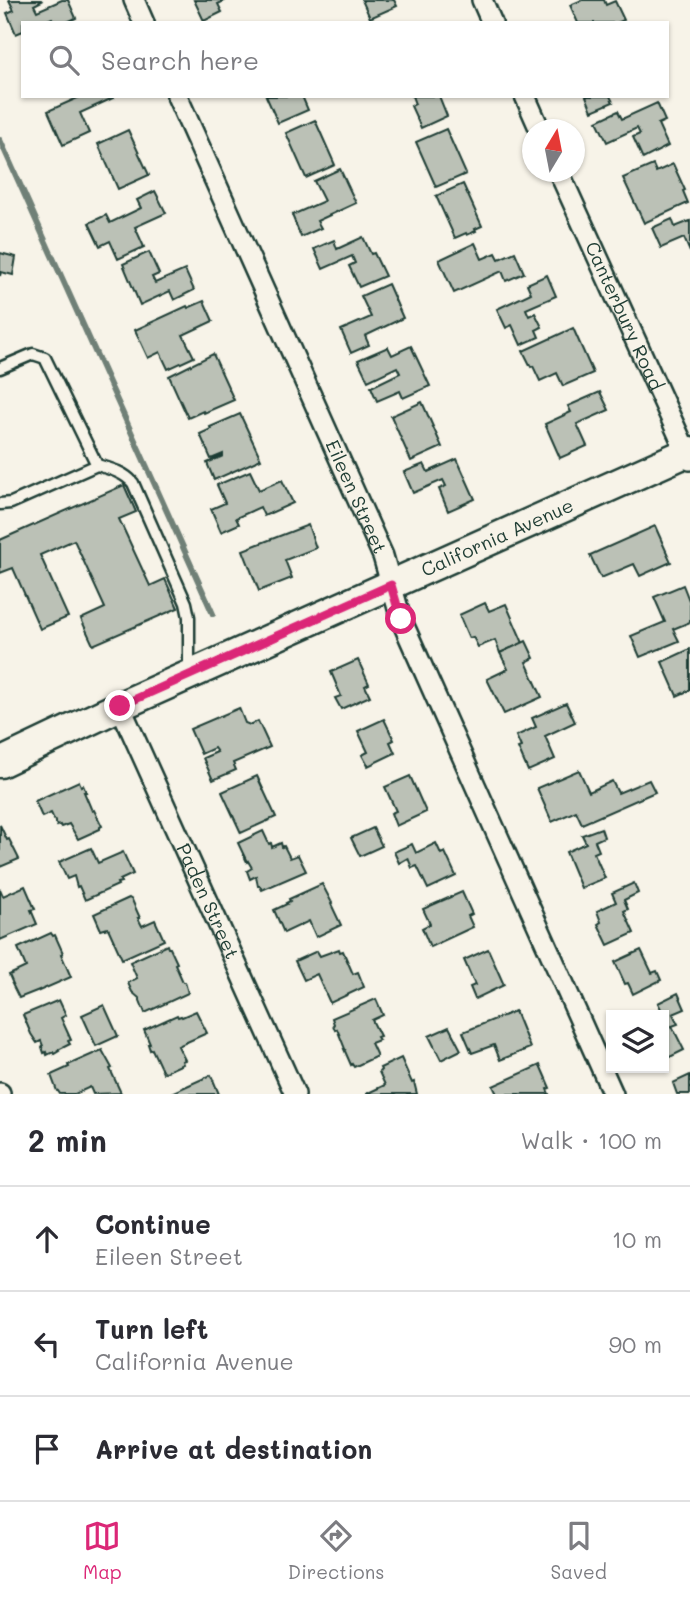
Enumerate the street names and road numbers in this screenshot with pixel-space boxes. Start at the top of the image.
street label: Canterbury Road [580,237,670,394]
street label: Eileen Street [321,436,393,557]
street label: California Avenue [417,492,577,582]
street label: Paden Street [171,839,245,963]

